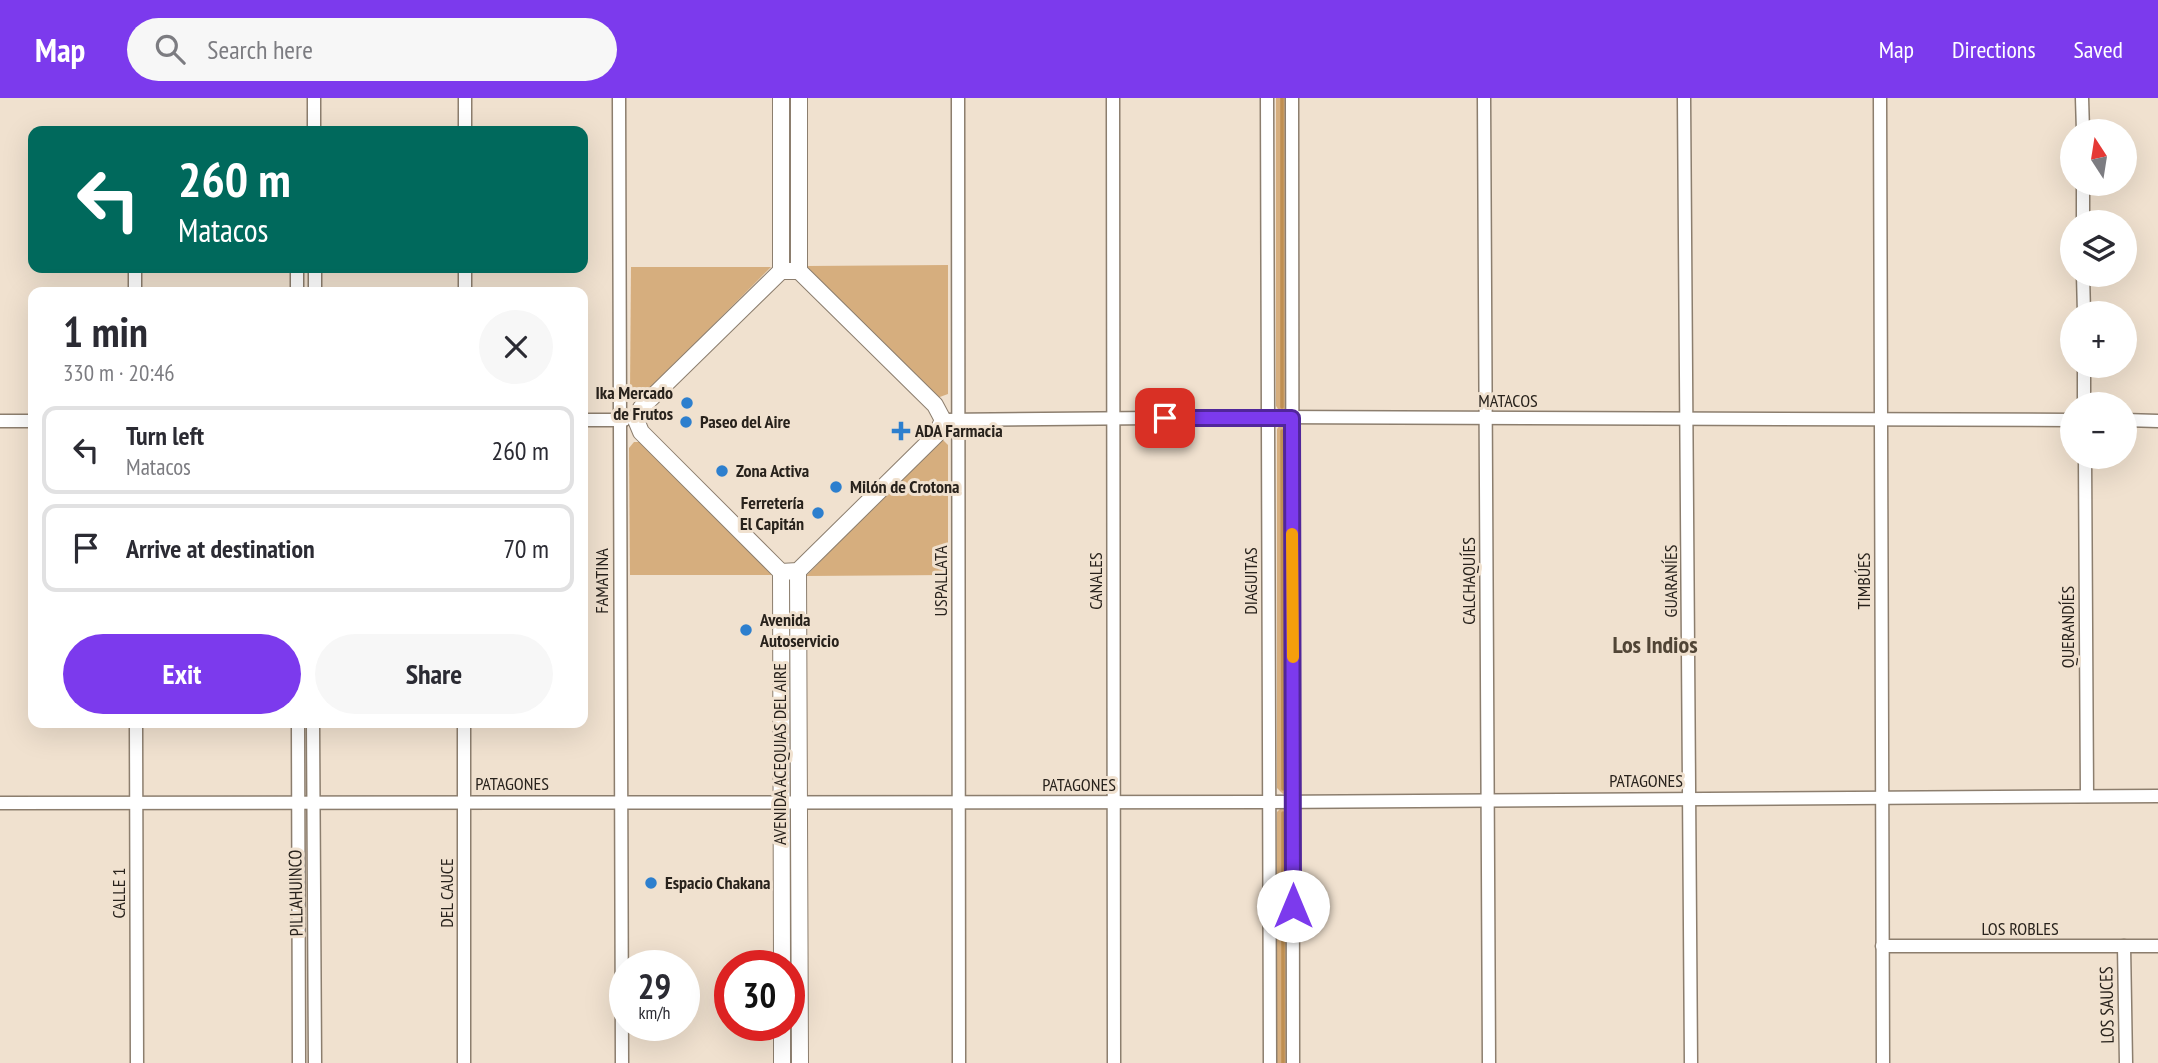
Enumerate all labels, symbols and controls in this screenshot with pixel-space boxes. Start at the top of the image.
search box [127,18,617,81]
text: Map [35,28,85,71]
icon: search [151,30,189,68]
text: Search here [207,33,313,66]
text: Map [1879,34,1914,65]
text: Directions [1952,34,2036,65]
text: Saved [2074,34,2123,65]
north arrow [2060,119,2137,196]
map controls [2060,119,2137,469]
text: 260 m [178,147,291,211]
icon: left [63,154,154,245]
text: Matacos [178,209,268,251]
button: layers [2060,210,2137,287]
button: + [2060,301,2137,378]
text: 1 min [63,304,148,359]
button: close [479,310,553,384]
text: 330 m · 20:46 [63,358,175,387]
place label: Ika Mercado de Frutos [595,381,673,425]
pin [1135,388,1195,448]
street label: MATACOS [1478,389,1538,412]
button: − [2060,392,2137,469]
marker: Ika Mercado de Frutos [679,395,695,411]
icon: arrive [1146,399,1184,437]
place label: Paseo del Aire [700,410,791,433]
marker: Paseo del Aire [678,414,694,430]
text: Turn left [126,419,204,452]
place label: ADA Farmacia [914,419,1003,442]
marker: ADA Farmacia [893,423,909,439]
icon: left [67,431,105,469]
text: 260 m [491,434,549,467]
text: Matacos [126,452,191,481]
place label: Zona Activa [736,459,809,482]
marker: Zona Activa [714,463,730,479]
place label: Milón de Crotona [850,475,959,498]
marker: Milón de Crotona [828,479,844,495]
place label: Ferretería El Capitán [740,491,804,535]
marker: Ferretería El Capitán [810,505,826,521]
icon: arrive [67,529,105,567]
text: Arrive at destination [126,532,315,565]
text: 70 m [503,532,549,565]
street label: CALCHAQUÍES [1457,537,1480,625]
street label: GUARANÍES [1659,544,1682,617]
street label: USPALLATA [929,545,952,616]
street label: DIAGUITAS [1239,547,1262,615]
street label: FAMATINA [590,548,613,614]
street label: CANALES [1084,552,1107,610]
street label: TIMBÚES [1852,552,1875,610]
street label: QUERANDÍES [2056,585,2079,668]
place label: Avenida Autoservicio [759,608,839,652]
marker: Avenida Autoservicio [738,622,754,638]
district label: Los Indios [1612,629,1698,660]
button: Exit [63,634,301,714]
button: Share [315,634,553,714]
street label: AVENIDA ACEQUIAS DEL AIRE [768,663,791,845]
street label: PATAGONES [1609,769,1683,792]
street label: PATAGONES [475,772,549,795]
street label: PATAGONES [1042,773,1116,796]
street label: PILLAHUINCO [283,849,308,936]
street label: DEL CAUCE [435,858,458,928]
street label: CALLE 1 [107,868,130,918]
position arrow [1256,869,1330,943]
place label: Espacio Chakana [665,871,770,894]
marker: Espacio Chakana [643,875,659,891]
street label: LOS ROBLES [1981,917,2059,940]
speed limit sign: 30 [714,950,805,1041]
text: 29 [638,963,671,1009]
street label: LOS SAUCES [2094,966,2119,1044]
text: km/h [639,1001,670,1024]

